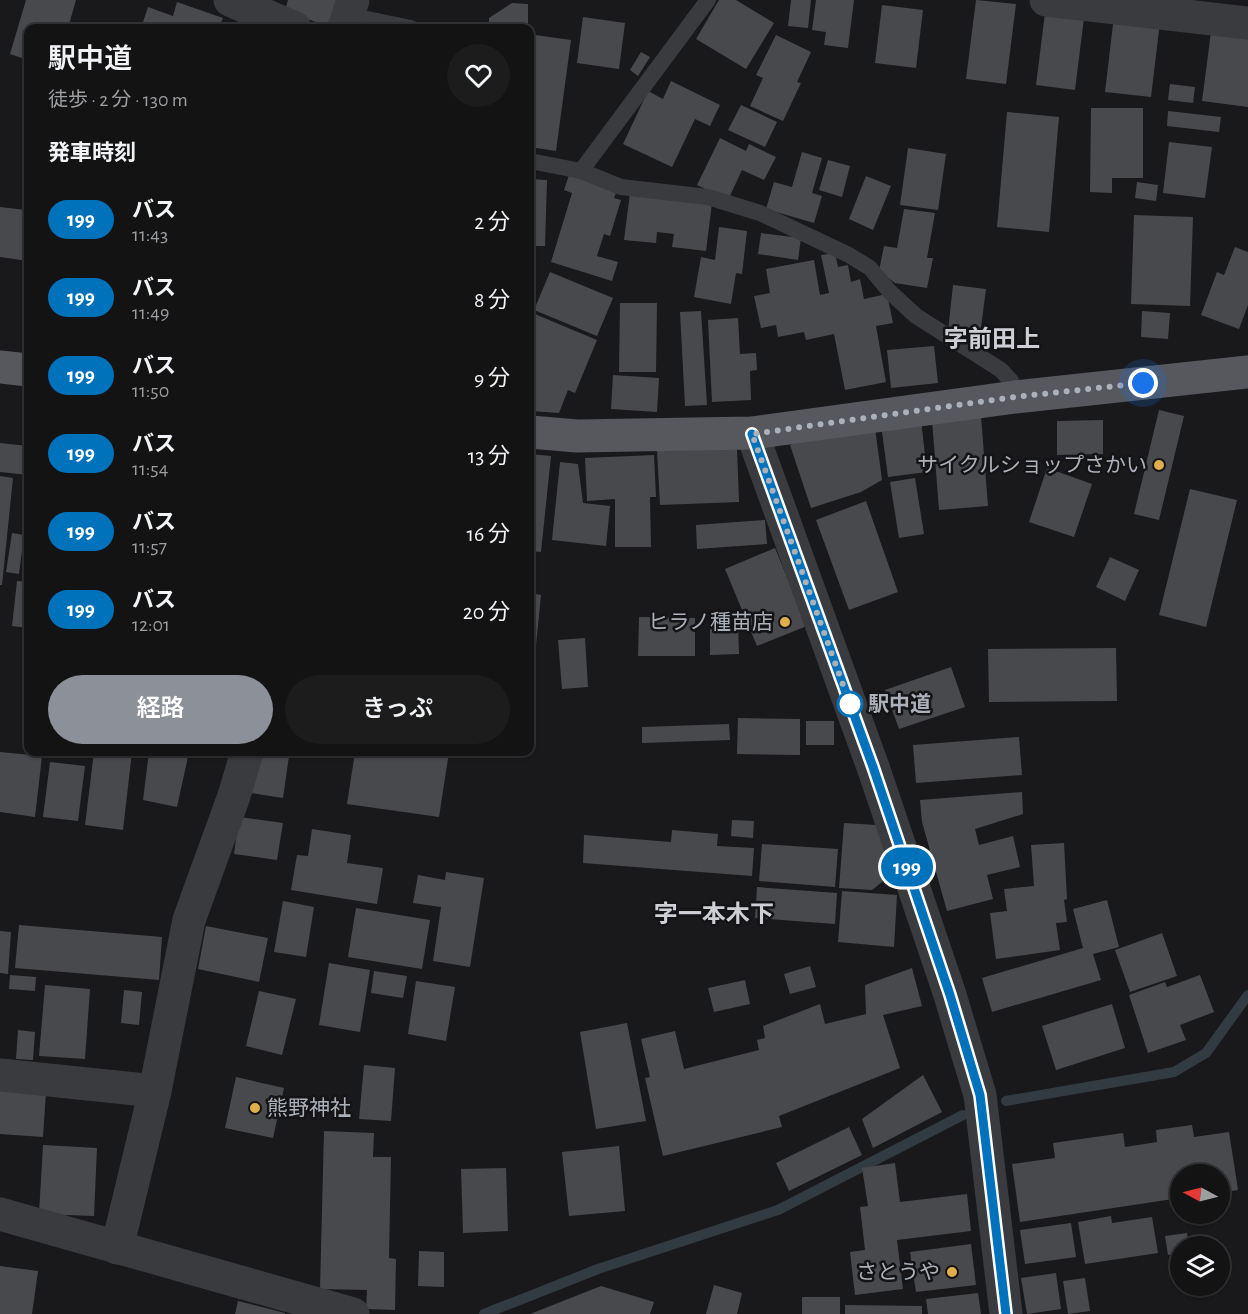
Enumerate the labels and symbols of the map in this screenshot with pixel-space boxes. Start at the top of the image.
district label: 字前田上 [944,326,1040,352]
your location [1128,368,1158,398]
place label: サイクルショップさかい [917,454,1147,476]
marker: サイクルショップさかい [1152,458,1166,472]
place label: ヒラノ種苗店 [647,611,773,633]
marker: ヒラノ種苗店 [778,615,792,629]
marker: 駅中道 [837,691,863,717]
place label: 駅中道 [868,692,931,715]
line badge: 199 [872,848,942,886]
district label: 字一本木下 [654,901,774,927]
place label: 熊野神社 [267,1097,351,1119]
marker: 熊野神社 [248,1101,262,1115]
north arrow [1170,1164,1230,1224]
place label: さとうや [856,1262,940,1283]
marker: さとうや [945,1265,959,1279]

